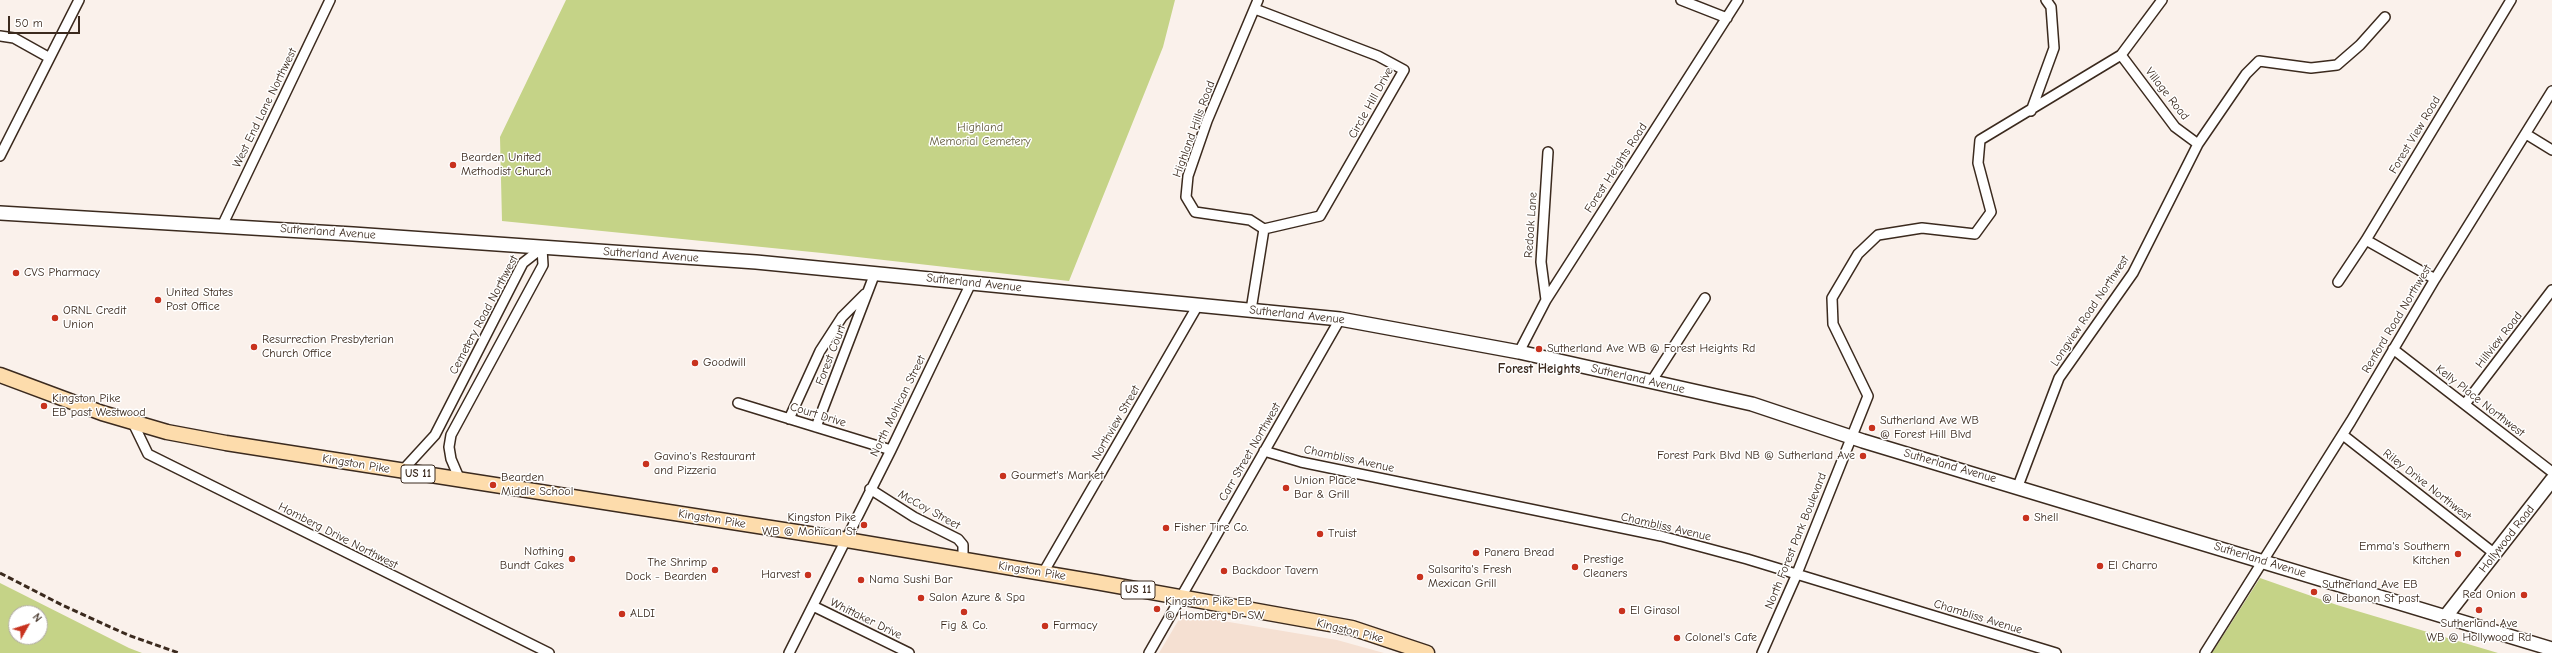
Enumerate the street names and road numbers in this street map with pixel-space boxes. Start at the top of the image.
street label: West End Lane Northwest [230,46,300,170]
street label: Circle Hill Drive [1345,65,1397,141]
street label: Village Road [2142,65,2192,123]
street label: Highland Hills Road [1170,79,1218,179]
street label: Forest View Road [2386,94,2444,176]
street label: Forest Heights Road [1582,120,1650,216]
street label: Redoak Lane [1522,191,1540,259]
street label: Sutherland Avenue [280,221,376,243]
street label: Sutherland Avenue [603,244,699,266]
street label: Cemetery Road Northwest [446,253,522,377]
street label: Longview Road Northwest [2048,253,2132,369]
street label: Renford Road Northwest [2359,262,2435,376]
street label: Sutherland Avenue [926,271,1022,295]
street label: Sutherland Avenue [1249,303,1345,327]
street label: Hillview Road [2473,309,2525,371]
street label: Forest Court [813,323,849,387]
street label: North Mohican Street [867,353,929,459]
street label: Sutherland Avenue [1590,361,1686,397]
street label: Kelly Place Northwest [2433,362,2527,440]
street label: Northview Street [1089,383,1143,463]
street label: Court Drive [788,400,848,430]
street label: Carr Street Northwest [1216,400,1284,504]
street label: Chambliss Avenue [1302,442,1396,476]
street label: Sutherland Avenue [1902,446,1998,486]
street label: Riley Drive Northwest [2380,446,2474,524]
street label: Kingston Pike [321,452,391,476]
road number: US 11 [401,465,435,483]
street label: North Forest Park Boulevard [1762,471,1830,611]
street label: McCoy Street [895,487,963,533]
street label: Homberg Drive Northwest [276,500,400,572]
street label: Hollywood Road [2476,502,2538,576]
street label: Kingston Pike [677,507,747,531]
street label: Chambliss Avenue [1619,510,1713,544]
street label: Sutherland Avenue [2212,539,2308,581]
street label: Kingston Pike [997,559,1067,583]
road number: US 11 [1121,581,1155,599]
street label: Whittaker Drive [828,595,904,643]
street label: Chambliss Avenue [1932,597,2024,637]
street label: Kingston Pike [1315,616,1385,646]

